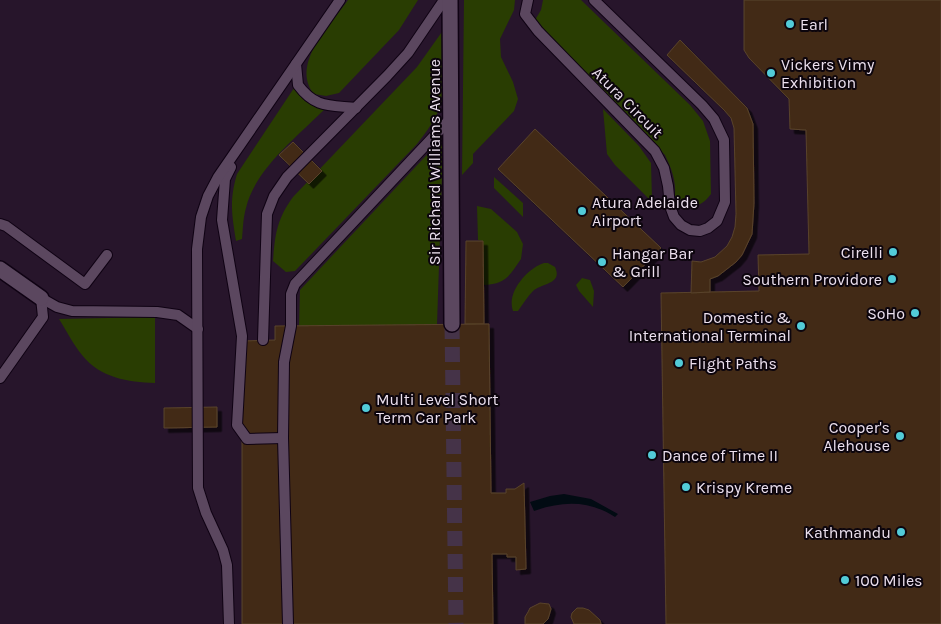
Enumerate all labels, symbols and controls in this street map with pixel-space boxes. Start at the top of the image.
place label: Earl [800,15,828,34]
marker: Earl [784,18,796,30]
place label: Vickers Vimy Exhibition [781,55,875,92]
street label: Sir Richard Williams Avenue [425,59,444,265]
street label: Atura Circuit [588,63,667,142]
marker: Vickers Vimy Exhibition [765,67,777,79]
place label: Atura Adelaide Airport [592,193,698,230]
marker: Atura Adelaide Airport [576,205,588,217]
place label: Cirelli [841,243,883,262]
place label: Hangar Bar & Grill [612,244,693,281]
marker: Cirelli [887,246,899,258]
marker: Hangar Bar & Grill [596,256,608,268]
place label: Southern Providore [742,270,882,289]
marker: Southern Providore [886,273,898,285]
place label: SoHo [867,304,905,323]
marker: SoHo [909,307,921,319]
place label: Domestic & International Terminal [629,308,791,345]
marker: Domestic & International Terminal [795,320,807,332]
place label: Flight Paths [689,354,777,373]
marker: Flight Paths [673,357,685,369]
place label: Multi Level Short Term Car Park [376,390,498,427]
marker: Multi Level Short Term Car Park [360,402,372,414]
place label: Cooper's Alehouse [823,418,890,455]
marker: Cooper's Alehouse [894,430,906,442]
place label: Dance of Time II [662,446,778,465]
marker: Dance of Time II [646,449,658,461]
place label: Krispy Kreme [696,478,792,497]
marker: Krispy Kreme [680,481,692,493]
place label: Kathmandu [804,523,891,542]
marker: Kathmandu [895,526,907,538]
place label: 100 Miles [855,571,923,590]
marker: 100 Miles [839,574,851,586]

